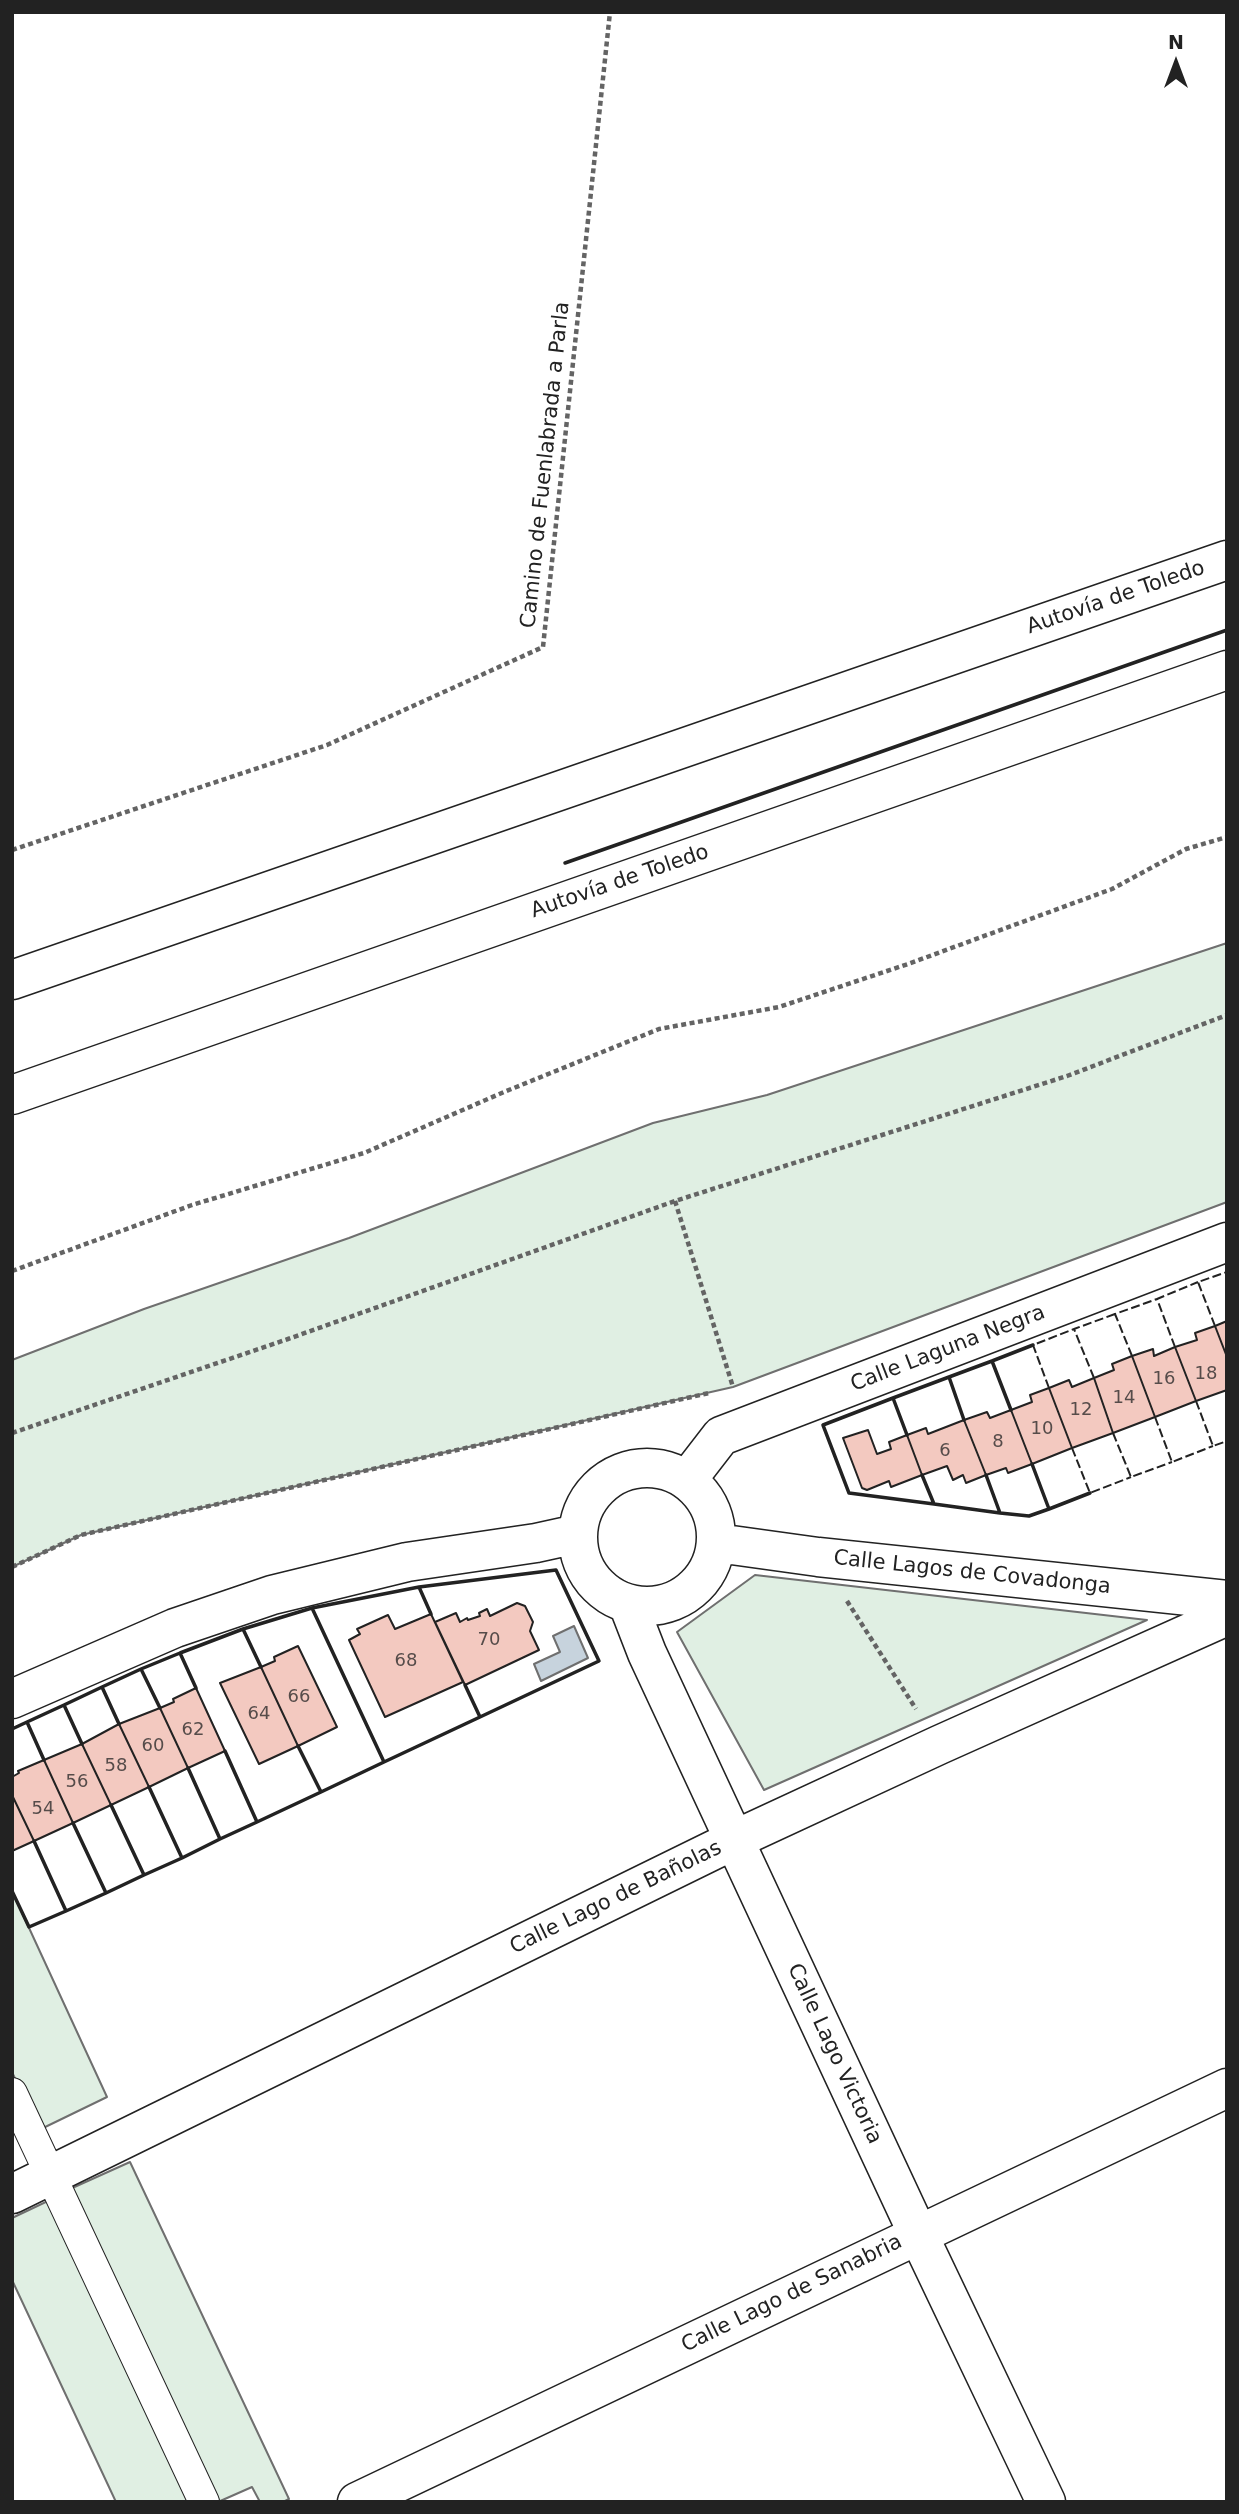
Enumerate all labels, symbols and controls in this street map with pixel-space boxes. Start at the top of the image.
north arrow [1141,28,1211,98]
text: N [1168,31,1184,53]
street label: Camino de Fuenlabrada a Parla [516,301,576,629]
street label: Autovía de Toledo [1024,556,1208,640]
street label: Autovía de Toledo [528,840,712,924]
street label: Calle Laguna Negra [847,1300,1049,1398]
house number: 18 [1195,1363,1217,1385]
house number: 16 [1153,1368,1175,1390]
house number: 14 [1113,1387,1135,1409]
house number: 12 [1070,1399,1092,1421]
house number: 10 [1031,1418,1053,1440]
house number: 8 [992,1431,1004,1453]
house number: 6 [939,1440,951,1462]
street label: Calle Lagos de Covadonga [832,1546,1112,1600]
house number: 70 [478,1629,500,1651]
house number: 68 [395,1650,417,1672]
house number: 66 [288,1686,310,1708]
house number: 64 [248,1703,270,1725]
house number: 62 [182,1719,204,1741]
house number: 60 [142,1735,164,1757]
house number: 58 [105,1755,127,1777]
house number: 56 [66,1771,88,1793]
house number: 54 [32,1798,54,1820]
street label: Calle Lago de Bañolas [506,1836,726,1960]
street label: Calle Lago Victoria [781,1960,887,2148]
street label: Calle Lago de Sanabria [678,2230,906,2358]

